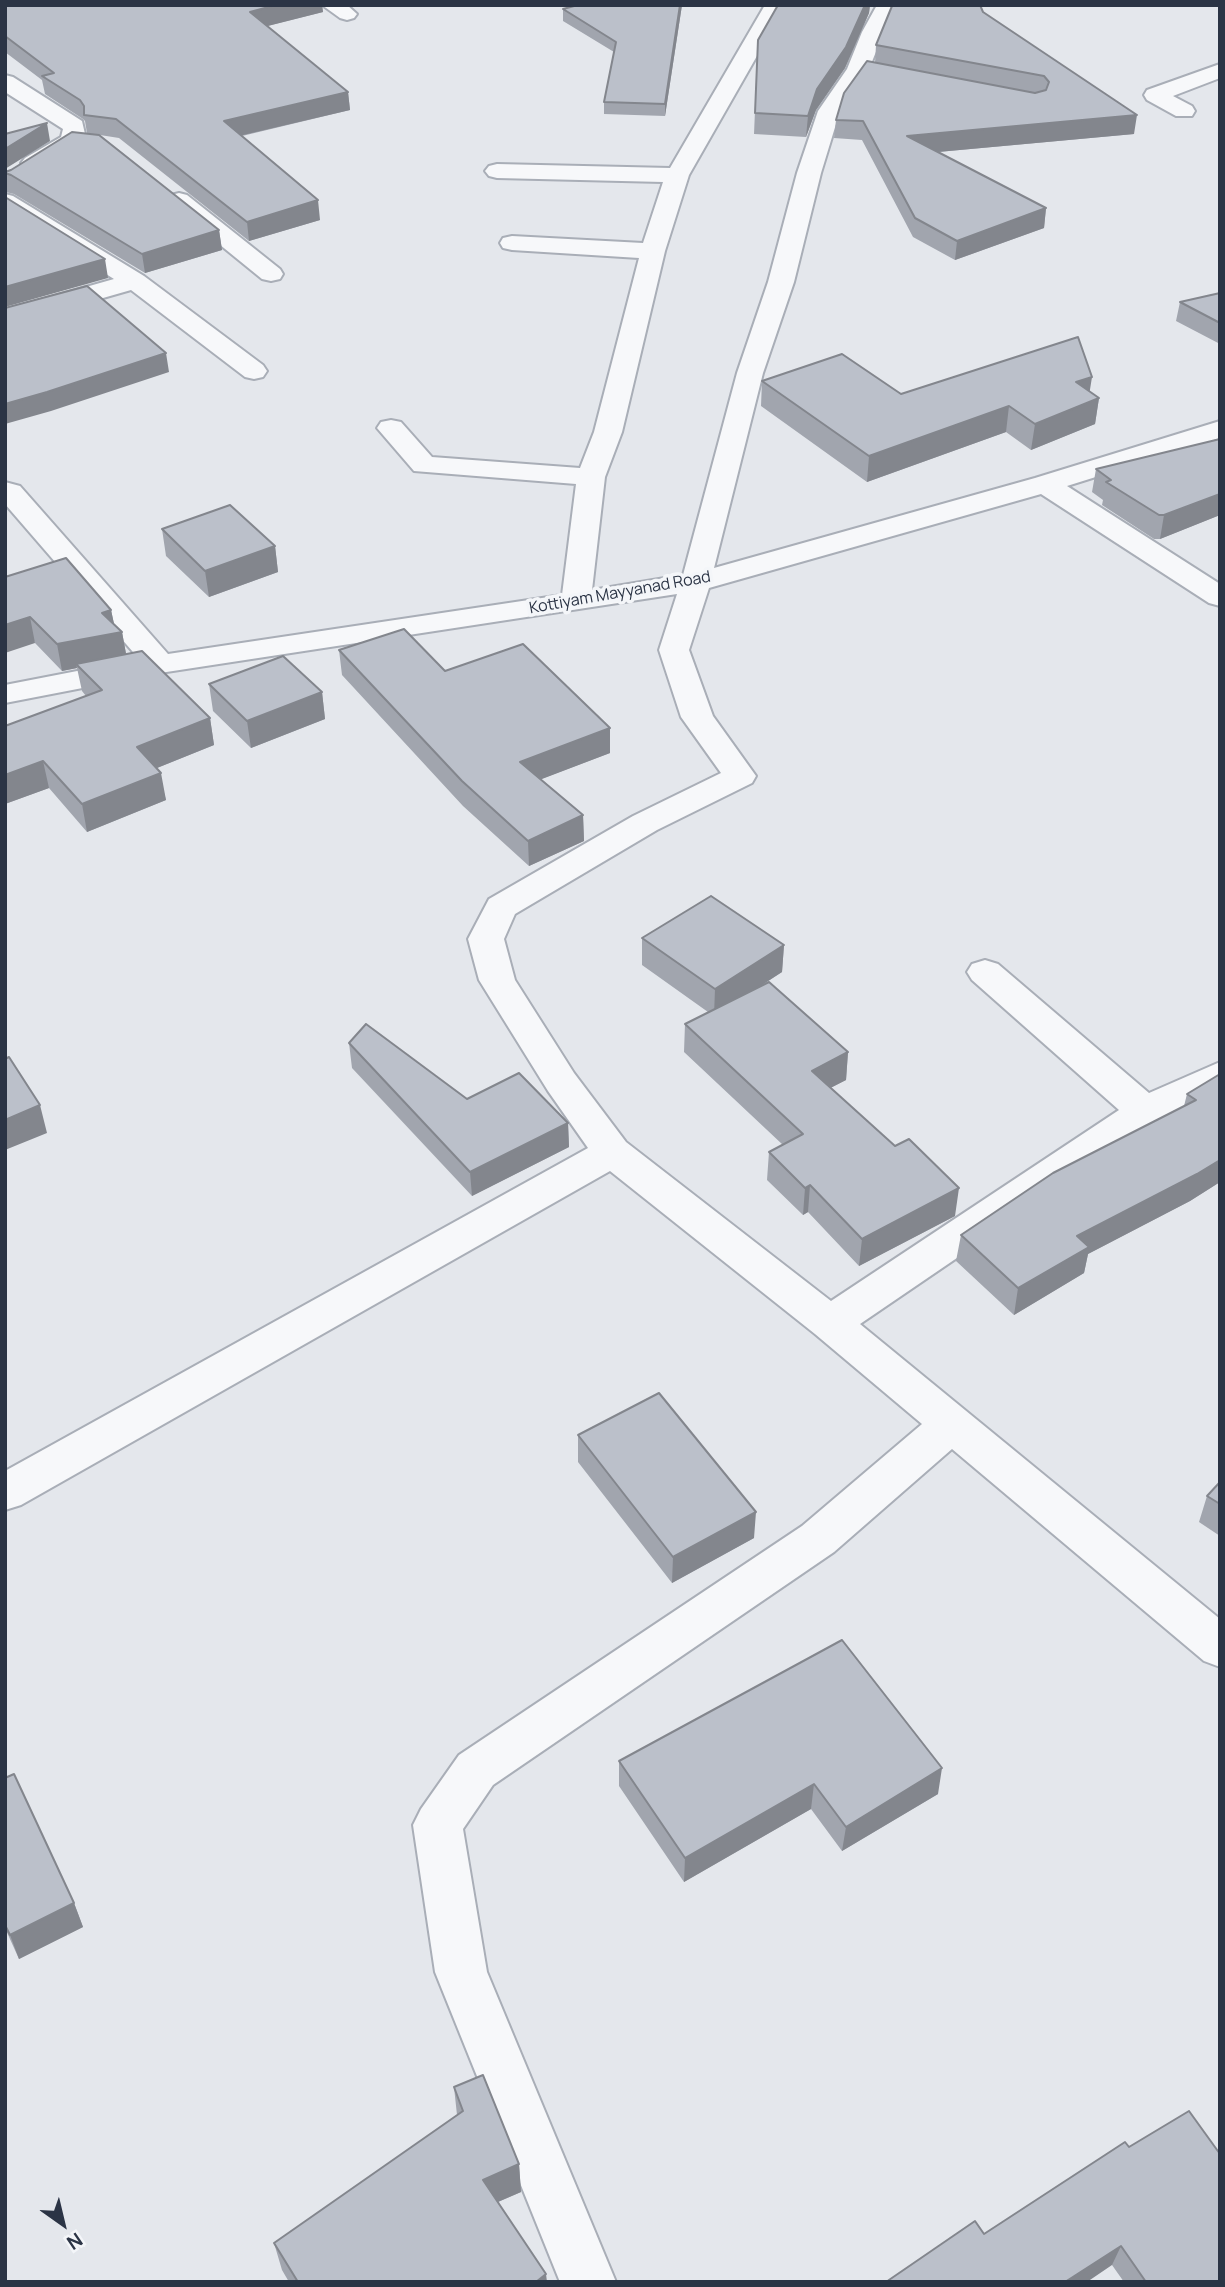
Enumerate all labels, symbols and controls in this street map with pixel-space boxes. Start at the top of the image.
street label: Kottiyam Mayyanad Road [528,568,712,618]
north arrow [28,2189,98,2259]
text: N [62,2227,88,2256]

